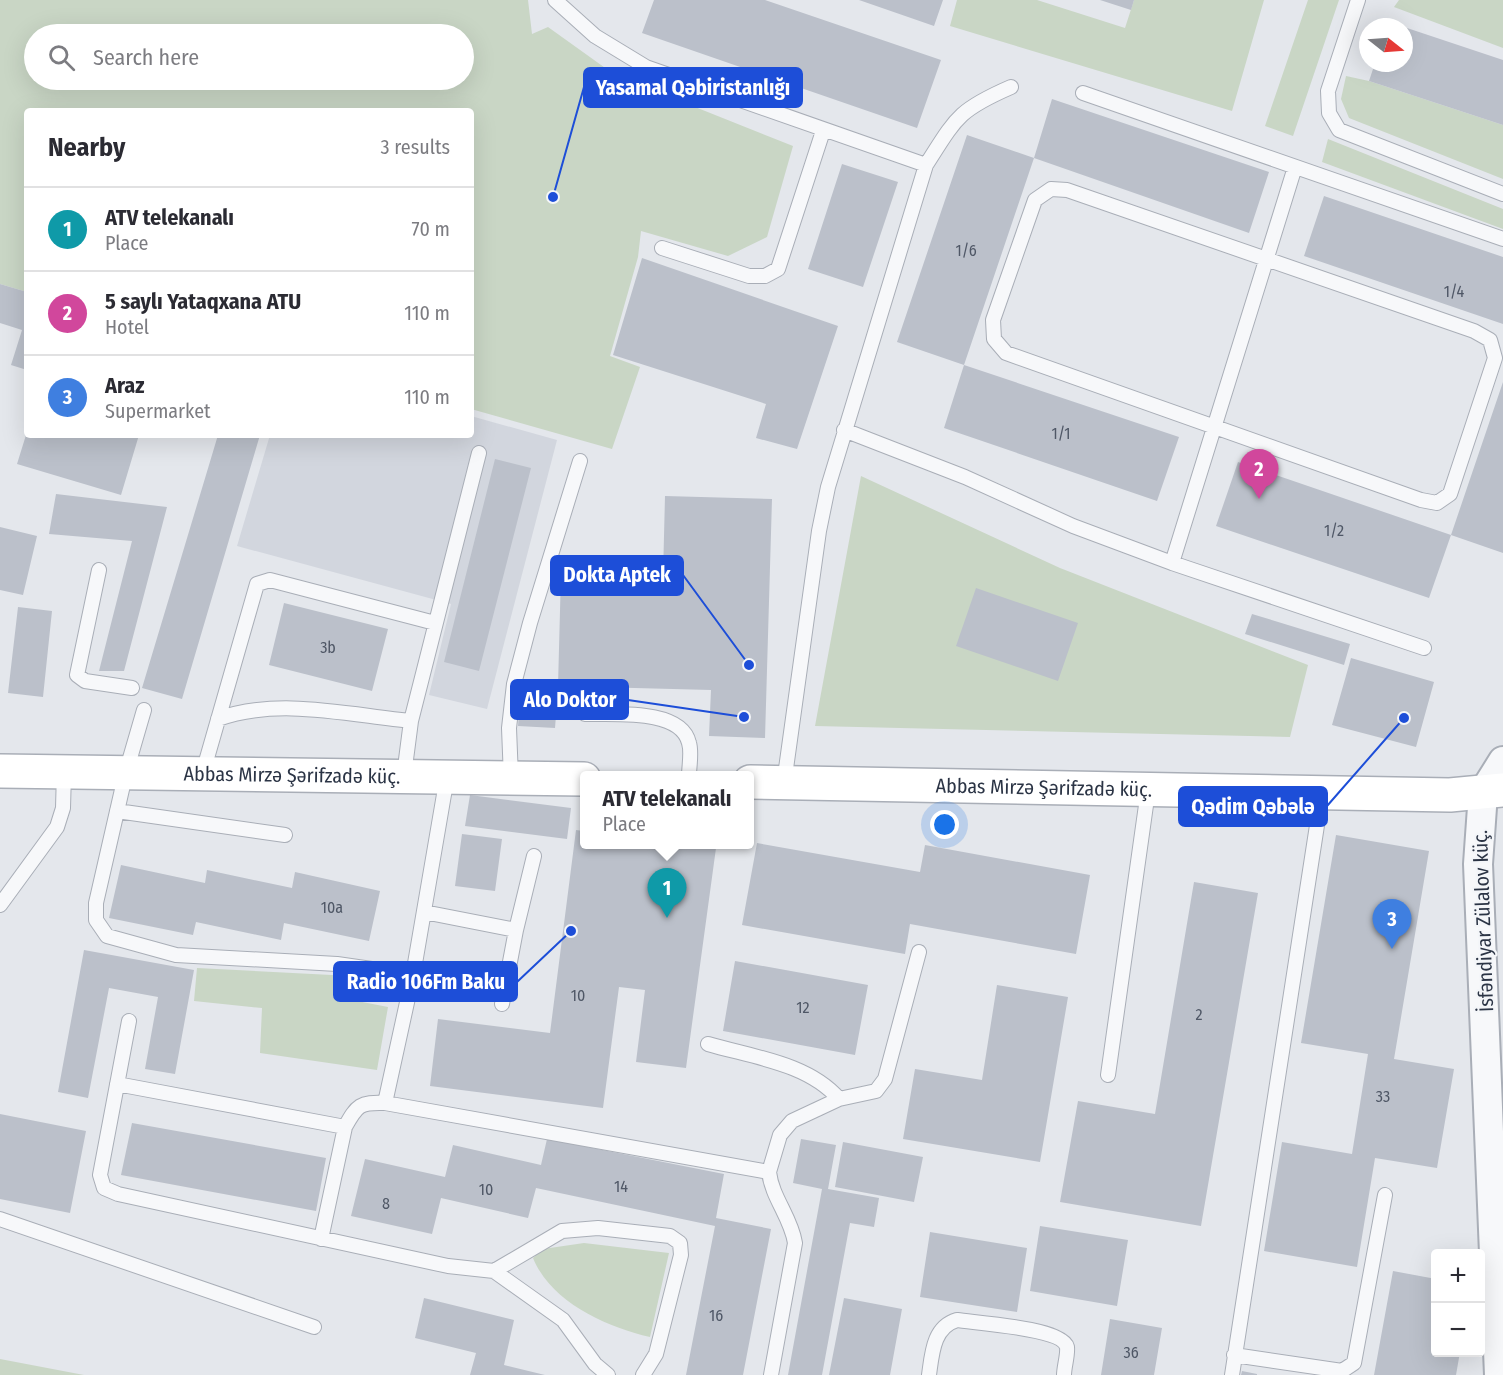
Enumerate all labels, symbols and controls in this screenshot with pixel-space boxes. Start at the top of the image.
north arrow [1359,18,1413,72]
search box [24,24,474,90]
icon: search [45,41,78,74]
text: Search here [93,44,199,71]
callout: Yasamal Qəbiristanlığı [584,68,802,107]
text: Yasamal Qəbiristanlığı [595,75,790,101]
text: Nearby [48,132,125,163]
text: 3 results [381,135,450,159]
text: ATV telekanalı [105,204,234,231]
text: 1 [63,217,72,241]
text: 70 m [412,217,450,241]
text: Place [105,231,148,255]
house number: 1/6 [955,241,977,260]
house number: 1/4 [1444,282,1465,301]
text: 5 saylı Yataqxana ATU [105,288,301,315]
text: 2 [63,301,72,325]
text: 110 m [404,301,450,325]
text: Hotel [105,315,149,339]
text: Araz [105,372,145,399]
text: 3 [63,385,72,409]
text: 110 m [404,385,450,409]
text: Supermarket [105,399,211,423]
house number: 1/1 [1051,424,1071,443]
pin: 2 [1240,450,1278,499]
house number: 1/2 [1324,521,1344,540]
callout: Dokta Aptek [551,556,683,595]
text: Dokta Aptek [563,562,671,588]
house number: 3b [320,638,336,657]
callout: Alo Doktor [511,680,628,719]
text: Alo Doktor [523,687,617,713]
street label: Abbas Mirzə Şərifzadə küç. [184,762,400,788]
popup [580,771,754,849]
street label: Abbas Mirzə Şərifzadə küç. [935,773,1152,801]
text: ATV telekanalı [602,785,732,812]
callout: Qədim Qəbələ [1179,787,1327,826]
text: Qədim Qəbələ [1191,794,1315,820]
your location [930,810,959,839]
text: Place [602,812,646,836]
street label: İsfəndiyar Zülalov küç. [1468,830,1498,1012]
pin: 1 [648,868,686,918]
house number: 10a [321,898,343,917]
pin: 3 [1372,900,1412,949]
callout: Radio 106Fm Baku [334,962,517,1001]
text: Radio 106Fm Baku [347,969,505,995]
house number: 10 [571,986,585,1005]
house number: 12 [796,998,810,1017]
house number: 2 [1195,1005,1203,1024]
house number: 33 [1376,1087,1390,1106]
house number: 14 [614,1177,628,1196]
house number: 10 [479,1180,493,1199]
house number: 8 [382,1194,390,1213]
map controls [1431,1249,1485,1357]
button: + [1431,1249,1485,1303]
button: − [1431,1303,1485,1357]
house number: 16 [709,1306,723,1325]
house number: 36 [1123,1343,1139,1362]

